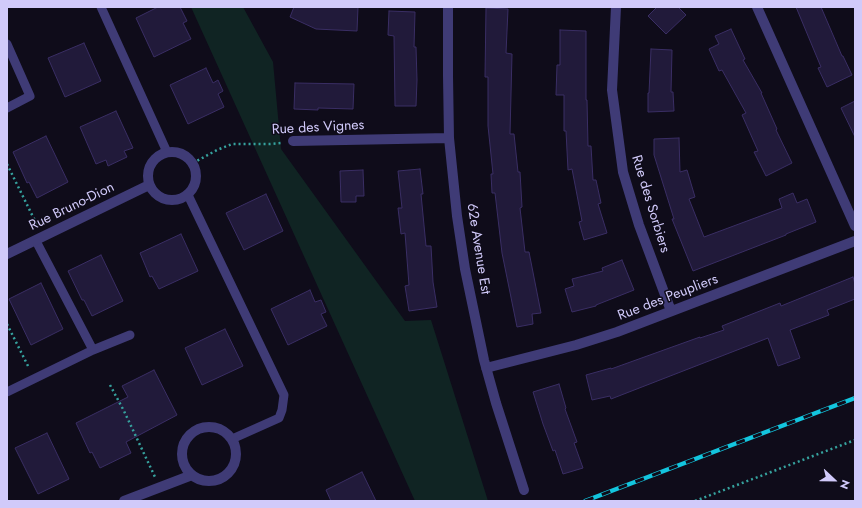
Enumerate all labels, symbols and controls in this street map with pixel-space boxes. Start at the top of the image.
street label: Rue des Vignes [271,117,365,139]
street label: Rue des Sorbiers [627,153,673,255]
street label: Rue Bruno-Dion [27,179,117,235]
street label: 62e Avenue Est [463,202,493,296]
street label: Rue des Peupliers [616,271,720,325]
north arrow [814,460,854,500]
text: N [836,477,854,492]

